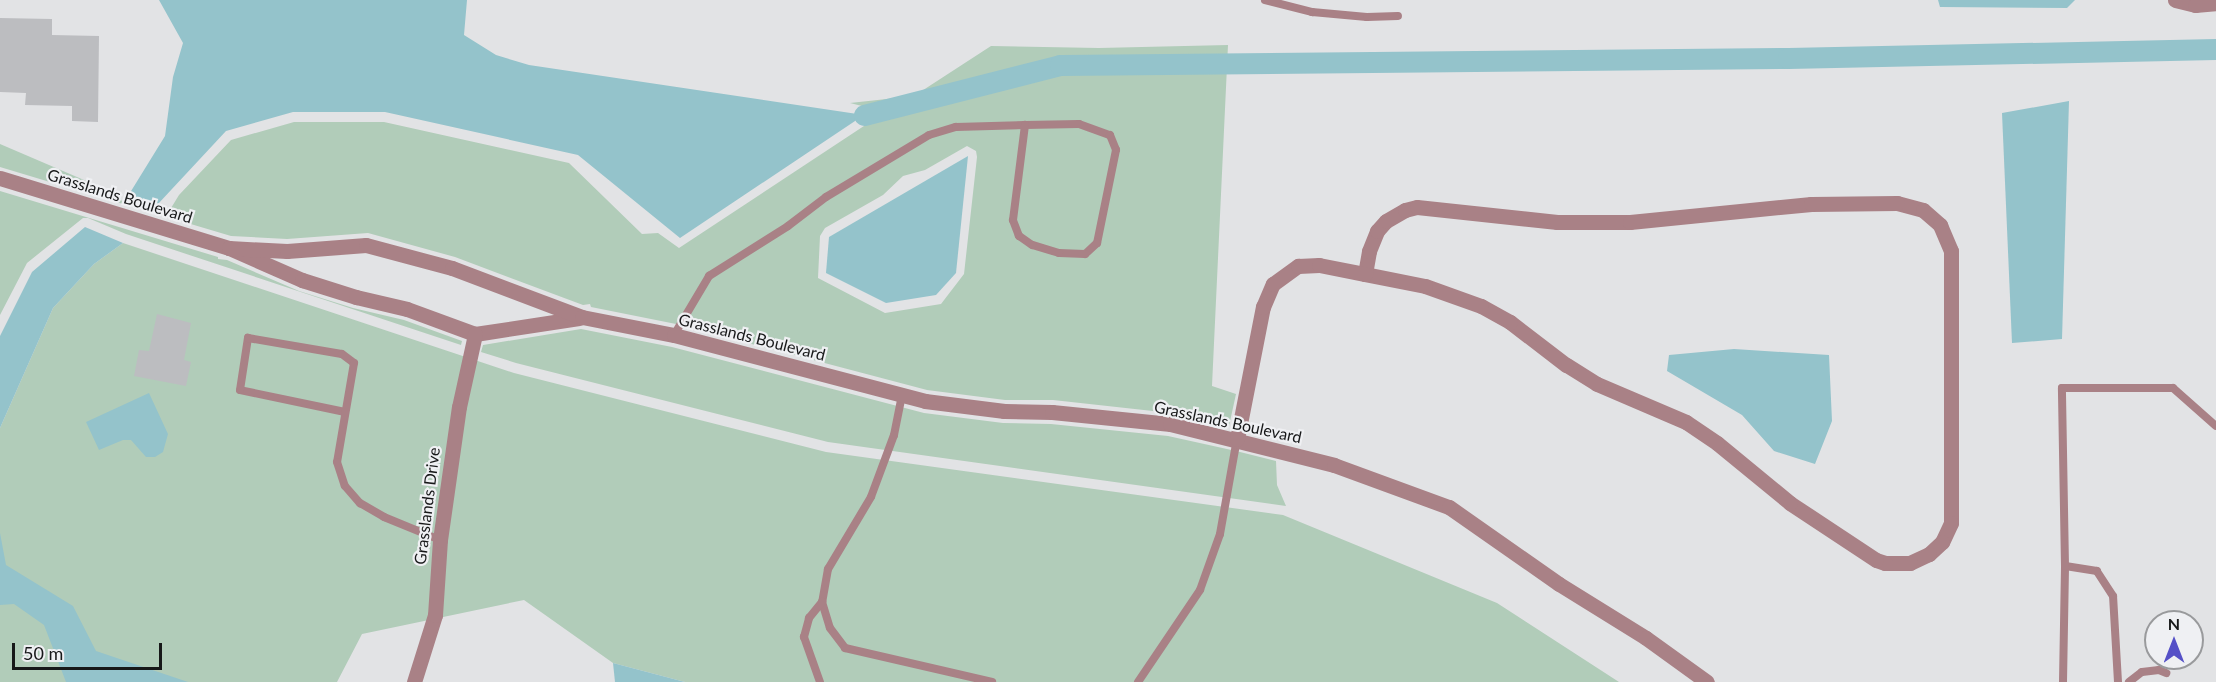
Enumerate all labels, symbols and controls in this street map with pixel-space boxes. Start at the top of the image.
street label: Grasslands Boulevard [45,165,195,227]
street label: Grasslands Boulevard [677,309,827,365]
street label: Grasslands Boulevard [1152,397,1304,447]
street label: Grasslands Drive [410,446,444,566]
north arrow [2144,610,2204,670]
text: N [2168,614,2180,633]
scale bar [15,631,165,669]
text: 50 m [23,642,63,664]

